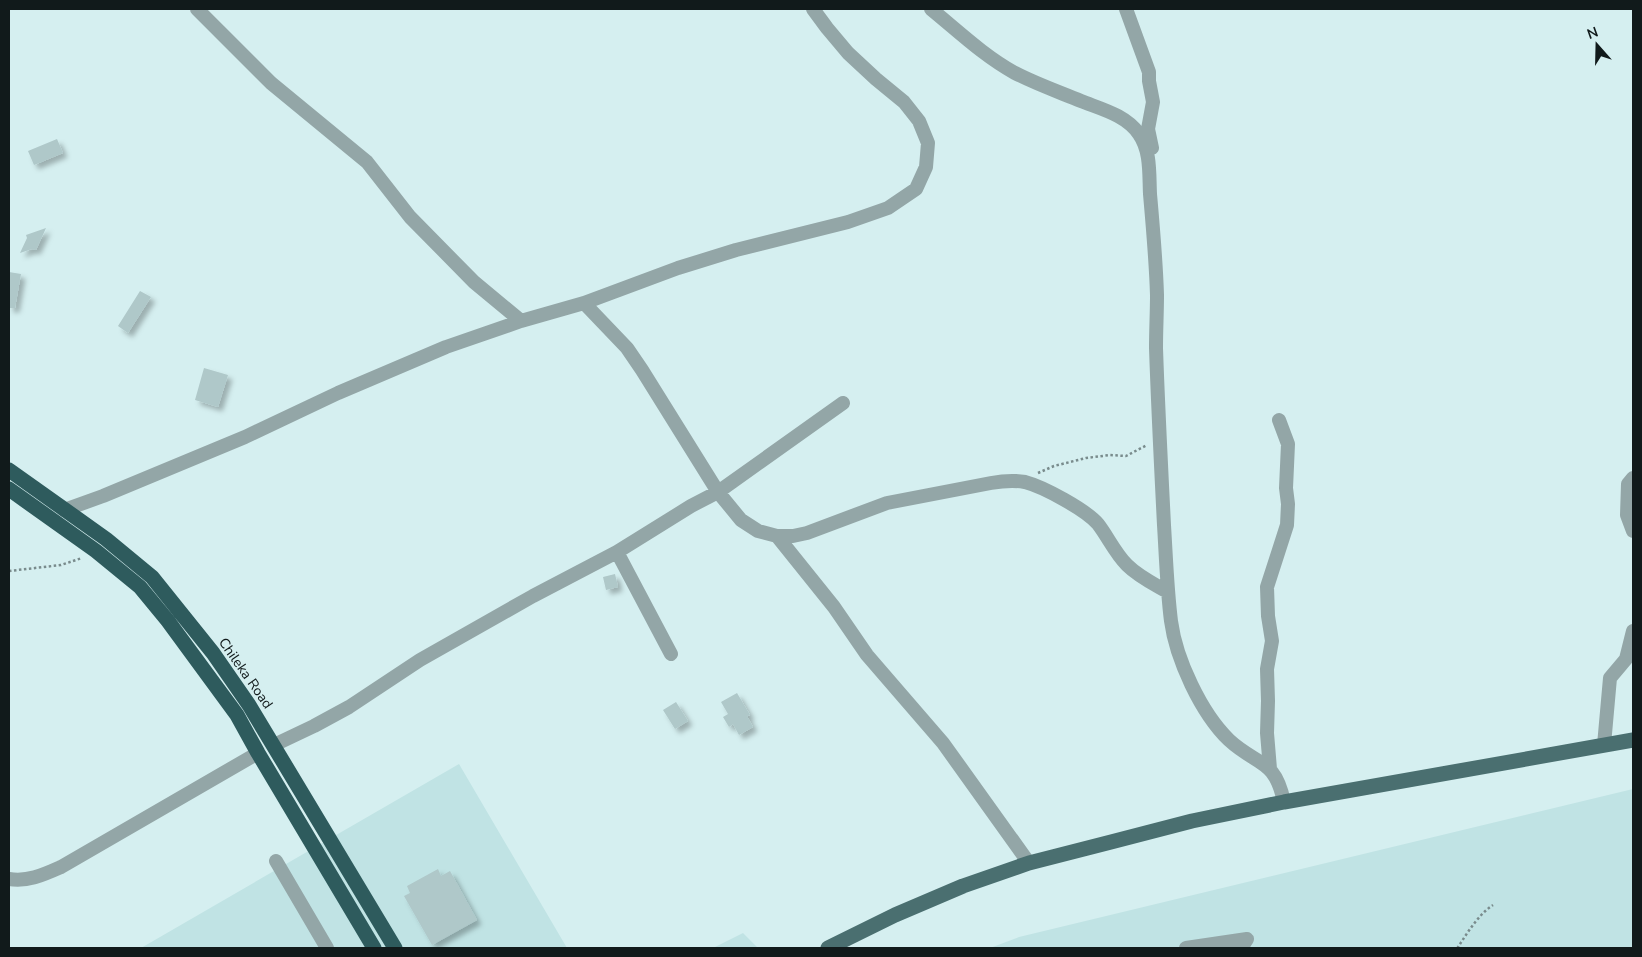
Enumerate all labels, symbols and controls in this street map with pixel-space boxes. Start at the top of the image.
north arrow [1572,20,1622,70]
text: N [1585,23,1601,44]
street label: Chileka Road [214,634,277,713]

